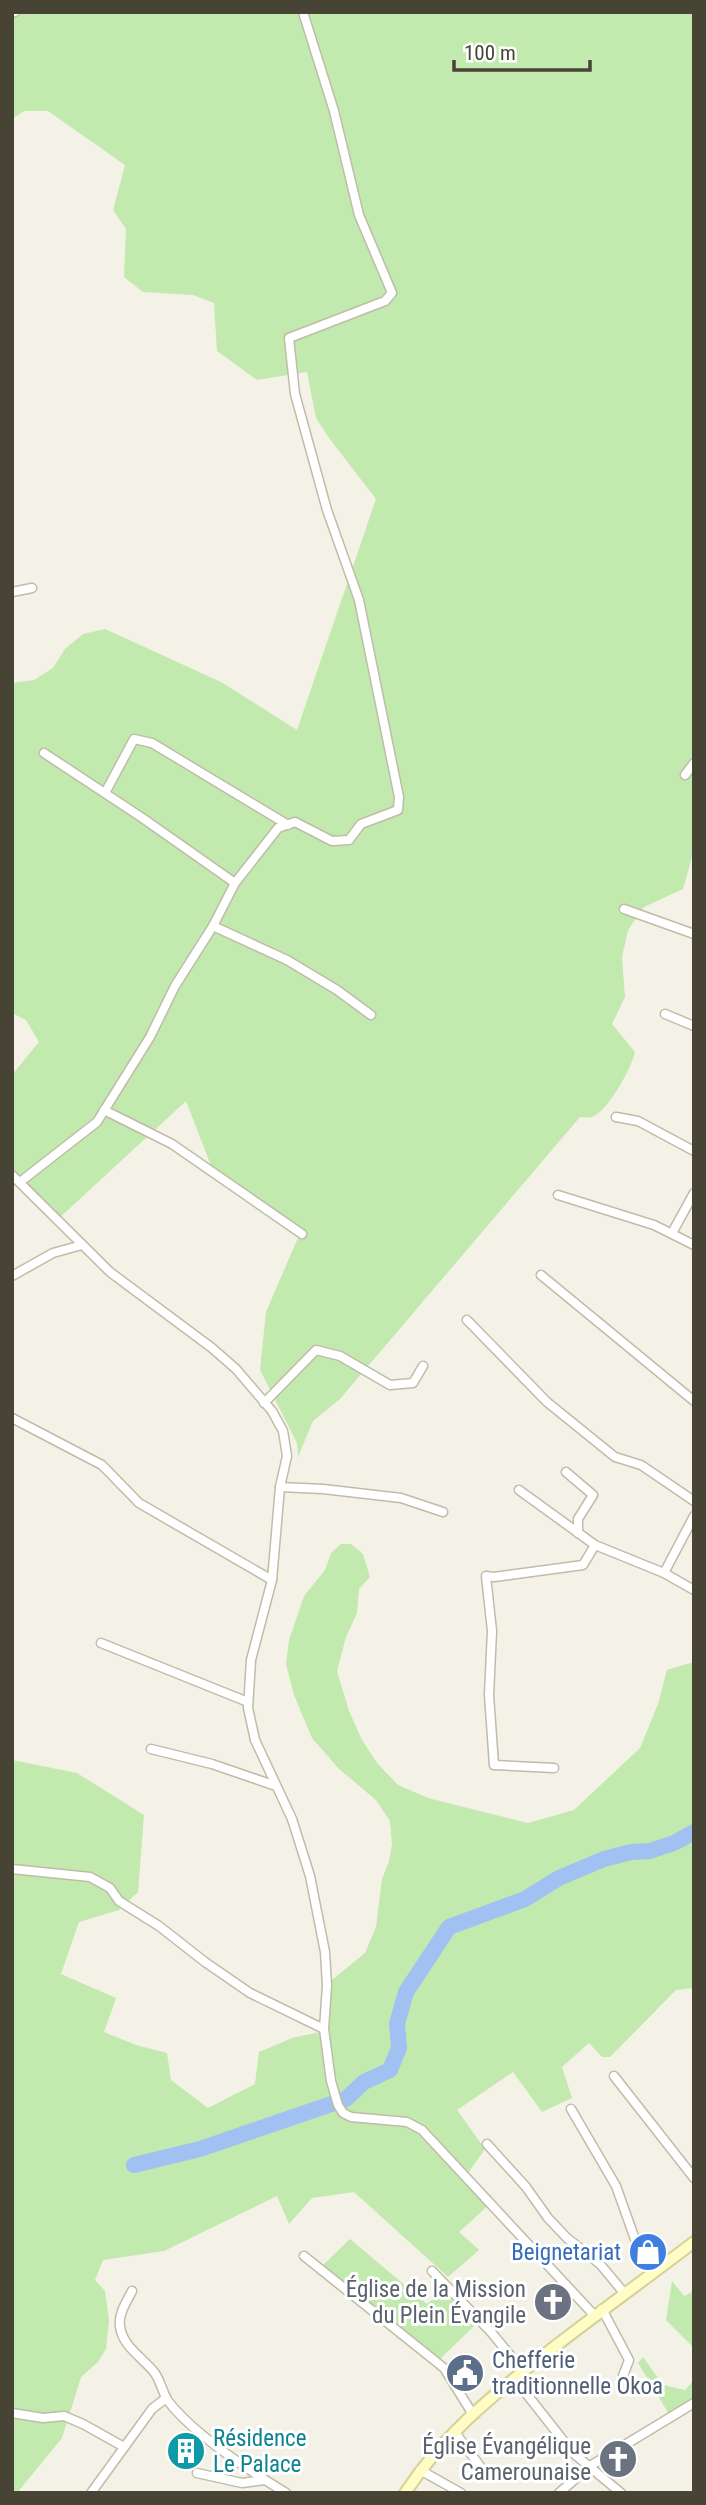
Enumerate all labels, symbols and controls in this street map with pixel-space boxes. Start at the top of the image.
scale bar [454,28,590,72]
text: 100 m [464,41,516,65]
shop icon: Beignetariat [627,2231,669,2273]
place label: Beignetariat [511,2239,621,2266]
place label: Église de la Mission du Plein Évangile [346,2275,526,2329]
church icon: Église de la Mission du Plein Évangile [532,2281,574,2323]
place label: Chefferie traditionnelle Okoa [492,2347,663,2400]
public building icon: Chefferie traditionnelle Okoa [444,2352,486,2394]
place label: Résidence Le Palace [213,2425,307,2478]
building icon: Résidence Le Palace [165,2430,207,2472]
place label: Église Évangélique Camerounaise [422,2432,591,2486]
church icon: Église Évangélique Camerounaise [597,2438,639,2480]

